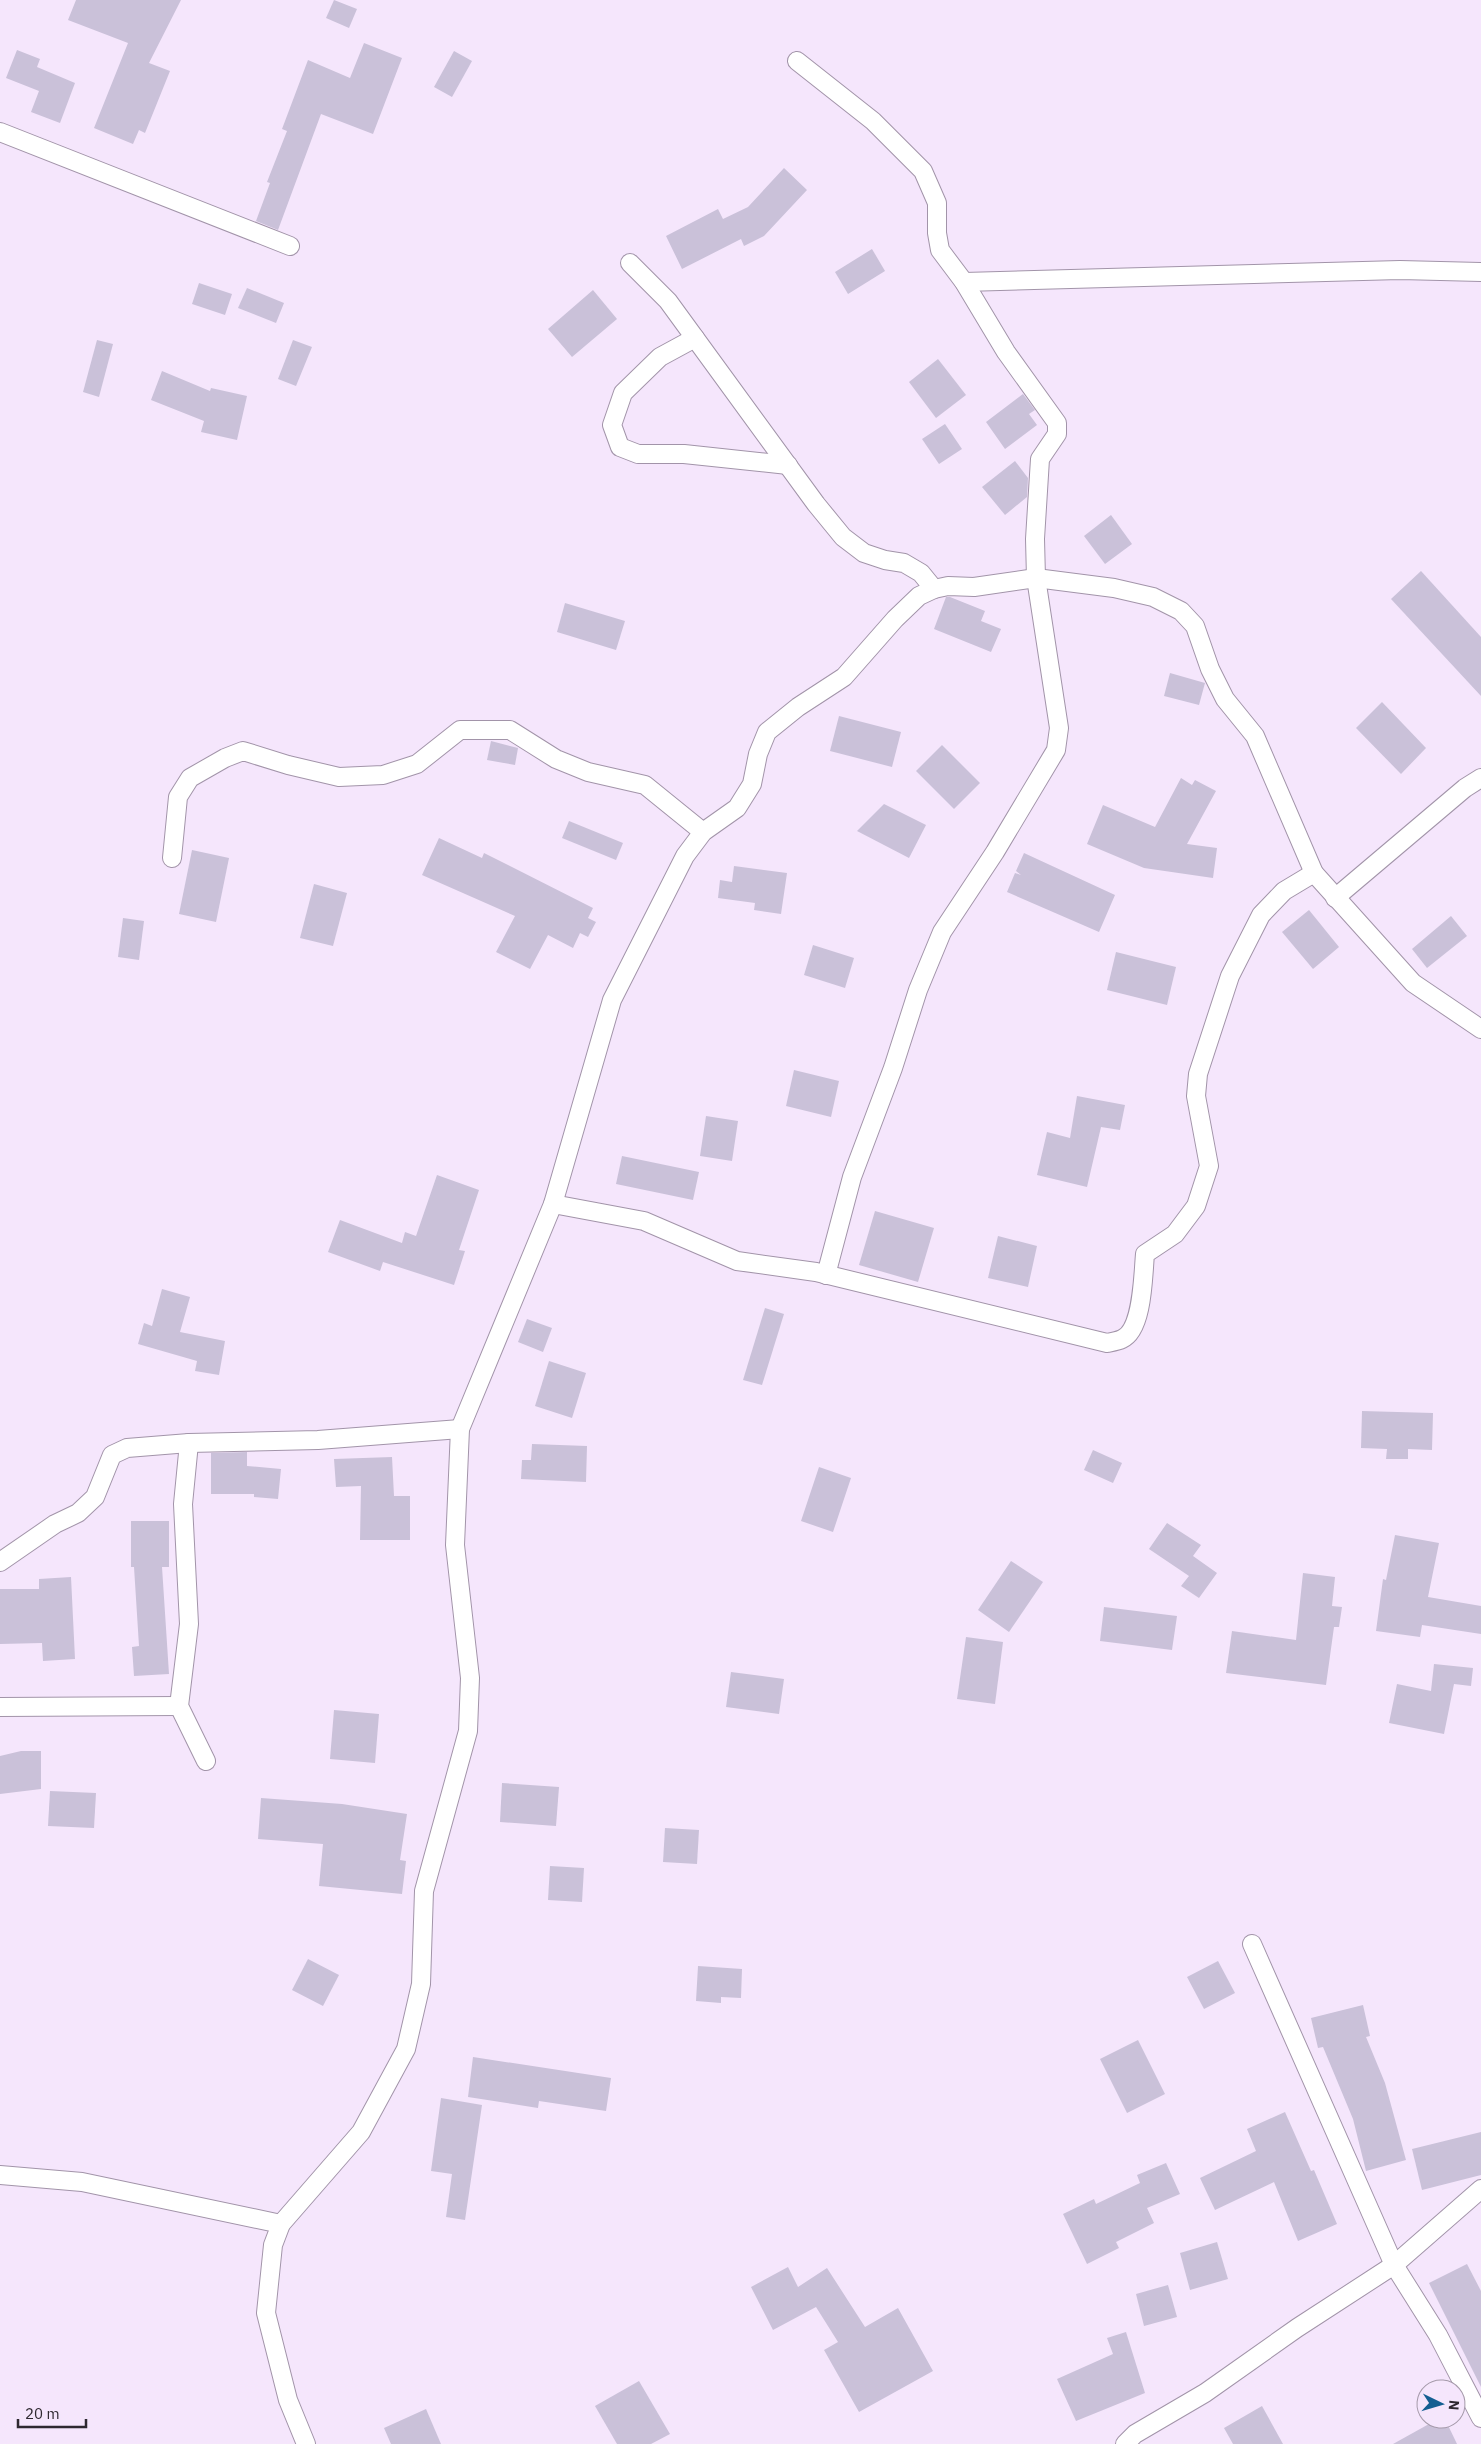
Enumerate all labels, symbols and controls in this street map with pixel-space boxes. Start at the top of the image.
north arrow [1416,2379,1466,2429]
scale bar [18,2396,85,2428]
text: N [1445,2399,1463,2411]
text: 20 m [25,2404,60,2423]

